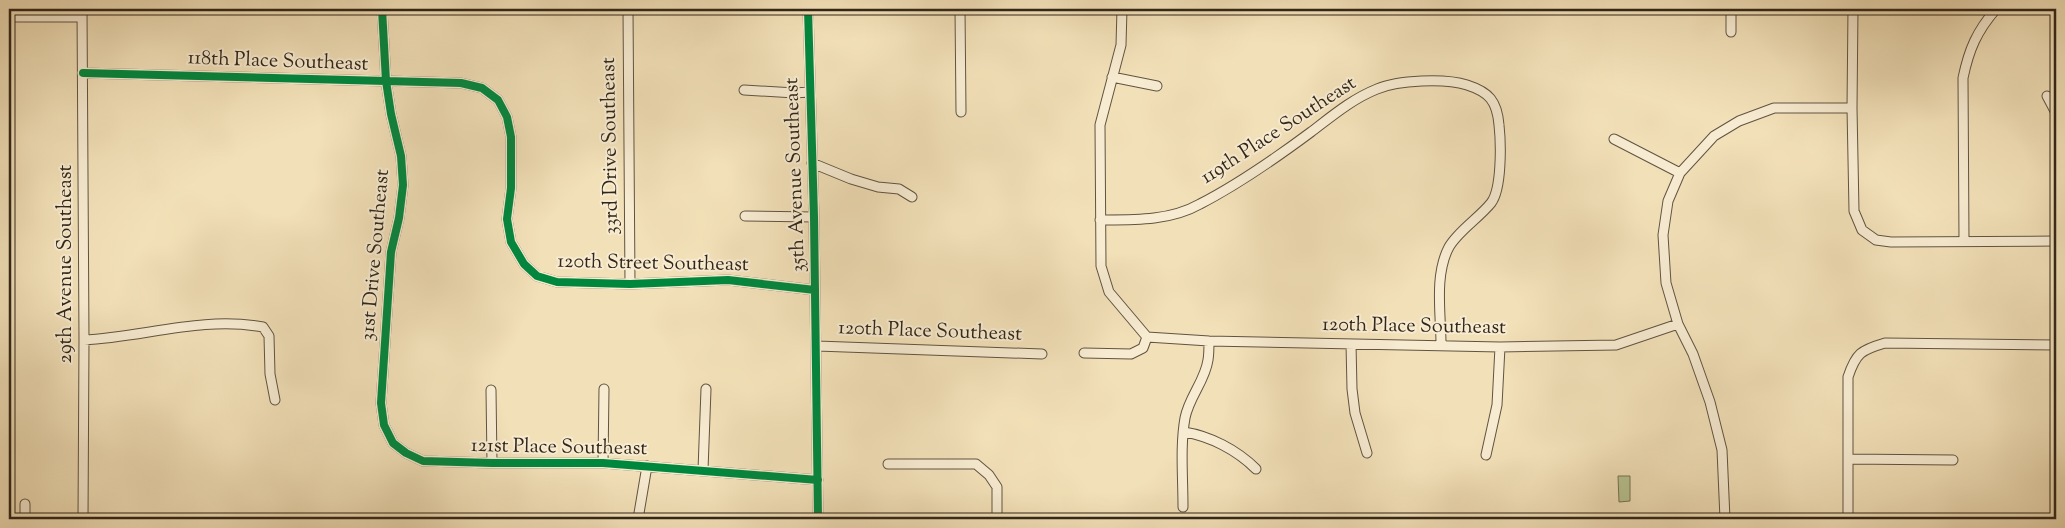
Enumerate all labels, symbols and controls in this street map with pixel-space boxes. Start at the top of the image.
street label: 118th Place Southeast [187,44,369,80]
street label: 33rd Drive Southeast [595,57,627,235]
street label: 119th Place Southeast [1196,70,1363,192]
street label: 35th Avenue Southeast [778,77,814,273]
street label: 29th Avenue Southeast [52,164,81,363]
street label: 31st Drive Southeast [354,168,398,342]
street label: 120th Street Southeast [557,248,749,280]
street label: 120th Place Southeast [1322,311,1506,343]
street label: 120th Place Southeast [838,314,1023,350]
street label: 121st Place Southeast [471,432,648,464]

